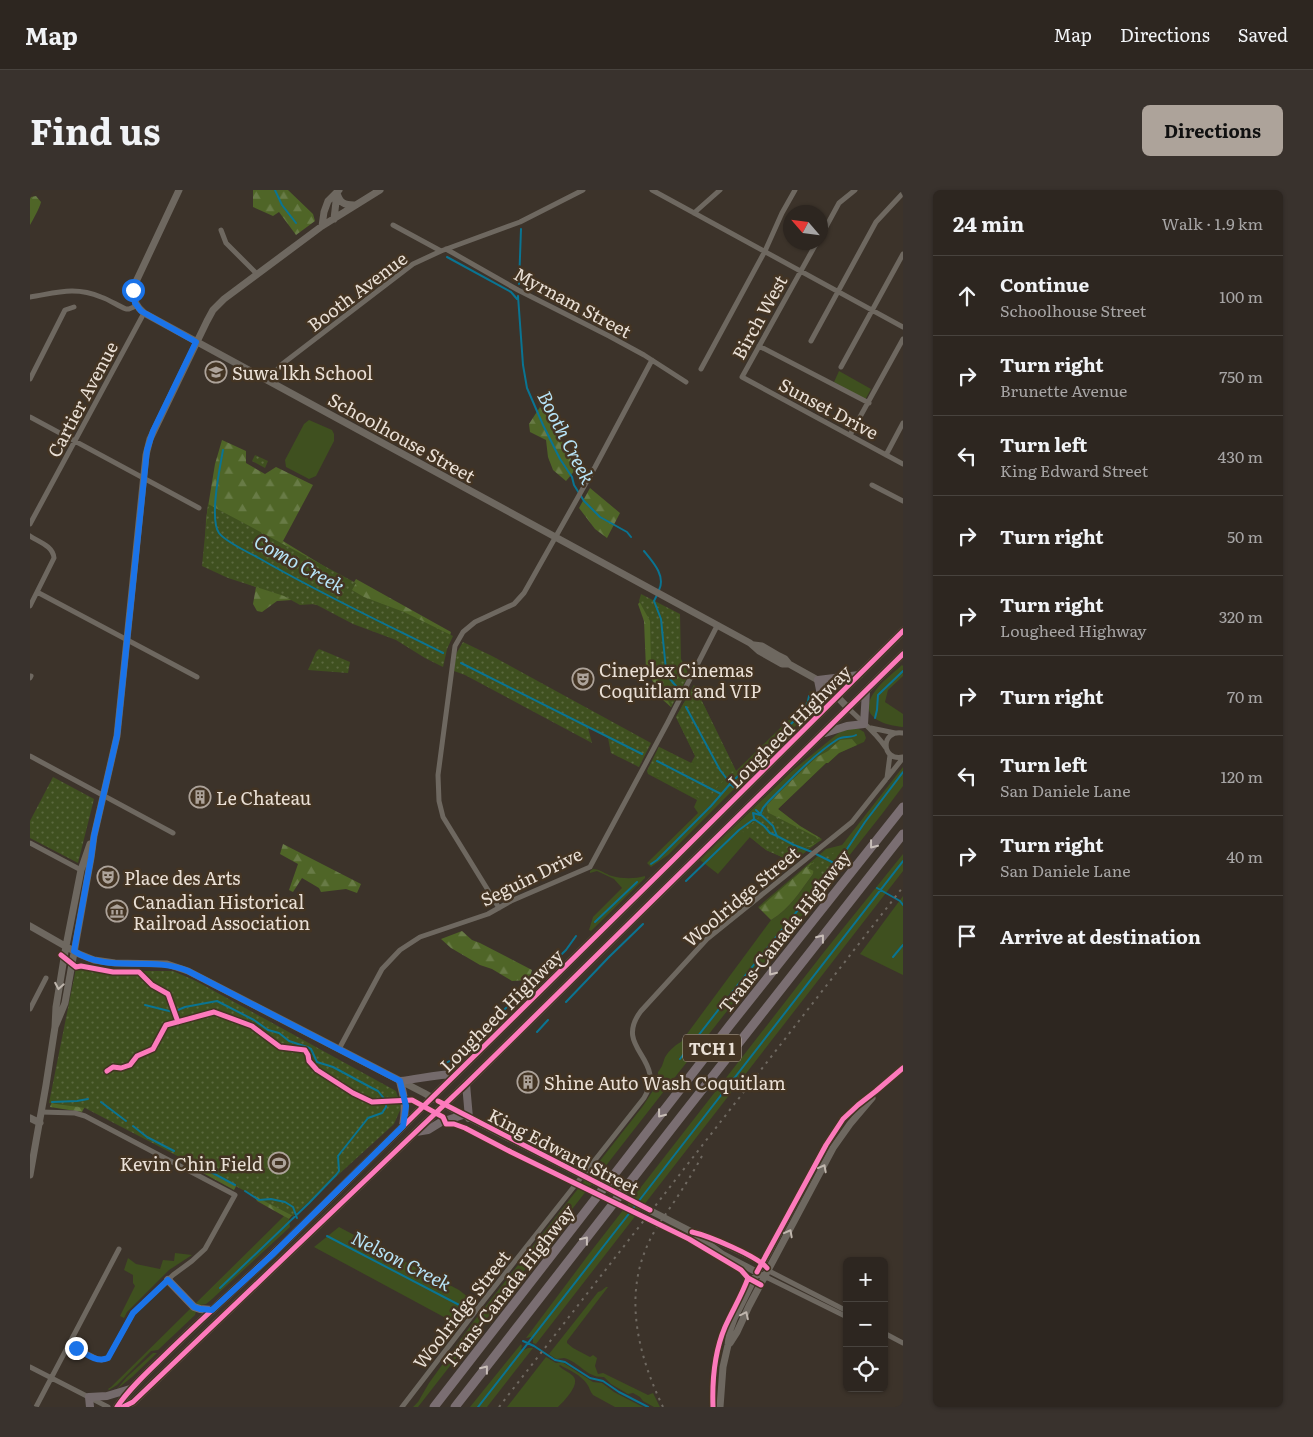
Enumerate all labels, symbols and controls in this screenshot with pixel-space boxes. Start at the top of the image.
text: Map [25,17,78,52]
text: Map [1054,21,1092,48]
text: Directions [1120,21,1210,48]
text: Saved [1238,21,1288,48]
text: Find us [30,104,160,156]
button: Directions [1142,105,1283,156]
north arrow [783,205,828,250]
text: 24 min [953,207,1024,238]
text: Walk · 1.9 km [1162,211,1263,235]
street label: Booth Avenue [301,244,413,338]
street label: Myrnam Street [509,260,637,345]
street label: Birch West [725,269,794,364]
text: Continue [1000,270,1089,298]
route start [122,279,145,302]
icon: ahead [953,282,981,310]
text: 100 m [1219,284,1263,308]
text: Schoolhouse Street [1000,298,1146,322]
street label: Cartier Avenue [40,336,124,462]
text: Turn right [1000,350,1104,378]
place label: Suwa'lkh School [232,359,373,386]
school or university icon: Suwa'lkh School [204,360,228,384]
icon: right [953,362,981,390]
text: 750 m [1219,364,1263,388]
street label: Sunset Drive [774,370,884,446]
text: Brunette Avenue [1000,378,1127,402]
street label: Schoolhouse Street [323,385,481,489]
water label: Booth Creek [531,385,603,489]
text: Turn left [1000,430,1087,458]
icon: left [953,442,981,470]
text: 430 m [1218,444,1263,468]
text: King Edward Street [1000,458,1148,482]
icon: right [953,522,981,550]
text: Turn right [1000,522,1104,550]
text: 50 m [1227,524,1263,548]
water label: Como Creek [249,526,351,600]
text: Turn right [1000,590,1104,618]
icon: right [953,602,981,630]
text: 320 m [1219,604,1263,628]
text: Lougheed Highway [1000,618,1147,642]
place label: Cineplex Cinemas Coquitlam and VIP [599,656,761,704]
street label: Lougheed Highway [721,658,857,794]
theatre icon: Cineplex Cinemas Coquitlam and VIP [571,667,595,691]
icon: right [953,682,981,710]
text: Turn right [1000,682,1104,710]
text: 70 m [1227,684,1263,708]
text: Turn left [1000,750,1087,778]
icon: left [953,762,981,790]
text: 120 m [1220,764,1263,788]
text: San Daniele Lane [1000,778,1131,802]
place label: Le Chateau [216,784,311,811]
building icon: Le Chateau [188,785,212,809]
text: Turn right [1000,830,1104,858]
street label: Woolridge Street [677,839,806,953]
one-way arrow [870,839,878,848]
street label: Seguin Drive [475,840,587,912]
icon: right [953,842,981,870]
street label: Trans-Canada Highway [711,843,857,1019]
text: 40 m [1226,844,1263,868]
text: San Daniele Lane [1000,858,1131,882]
place label: Place des Arts [124,864,240,891]
theatre icon: Place des Arts [96,865,120,889]
place label: Canadian Historical Railroad Association [133,888,310,936]
museum icon: Canadian Historical Railroad Association [105,899,129,923]
icon: arrive [953,922,981,950]
text: Arrive at destination [1000,922,1201,950]
one-way arrow [815,934,824,944]
street label: Lougheed Highway [433,942,569,1078]
one-way arrow [769,966,777,975]
one-way arrow [55,982,65,991]
road number: TCH 1 [683,1034,741,1061]
place label: Shine Auto Wash Coquitlam [544,1069,786,1096]
building icon: Shine Auto Wash Coquitlam [516,1070,540,1094]
street label: King Edward Street [484,1101,645,1201]
one-way arrow [658,1108,667,1118]
place label: Kevin Chin Field [120,1150,263,1177]
sports icon: Kevin Chin Field [267,1151,291,1175]
one-way arrow [817,1164,827,1173]
street label: Trans-Canada Highway [435,1198,581,1374]
water label: Nelson Creek [347,1223,457,1297]
one-way arrow [783,1229,793,1238]
one-way arrow [579,1237,587,1246]
street label: Woolridge Street [406,1243,517,1374]
map controls [843,1257,888,1392]
button: + [843,1257,888,1302]
button: − [843,1302,888,1347]
one-way arrow [739,1312,749,1321]
route end [65,1337,88,1360]
button: locate [843,1347,888,1392]
one-way arrow [479,1365,488,1374]

